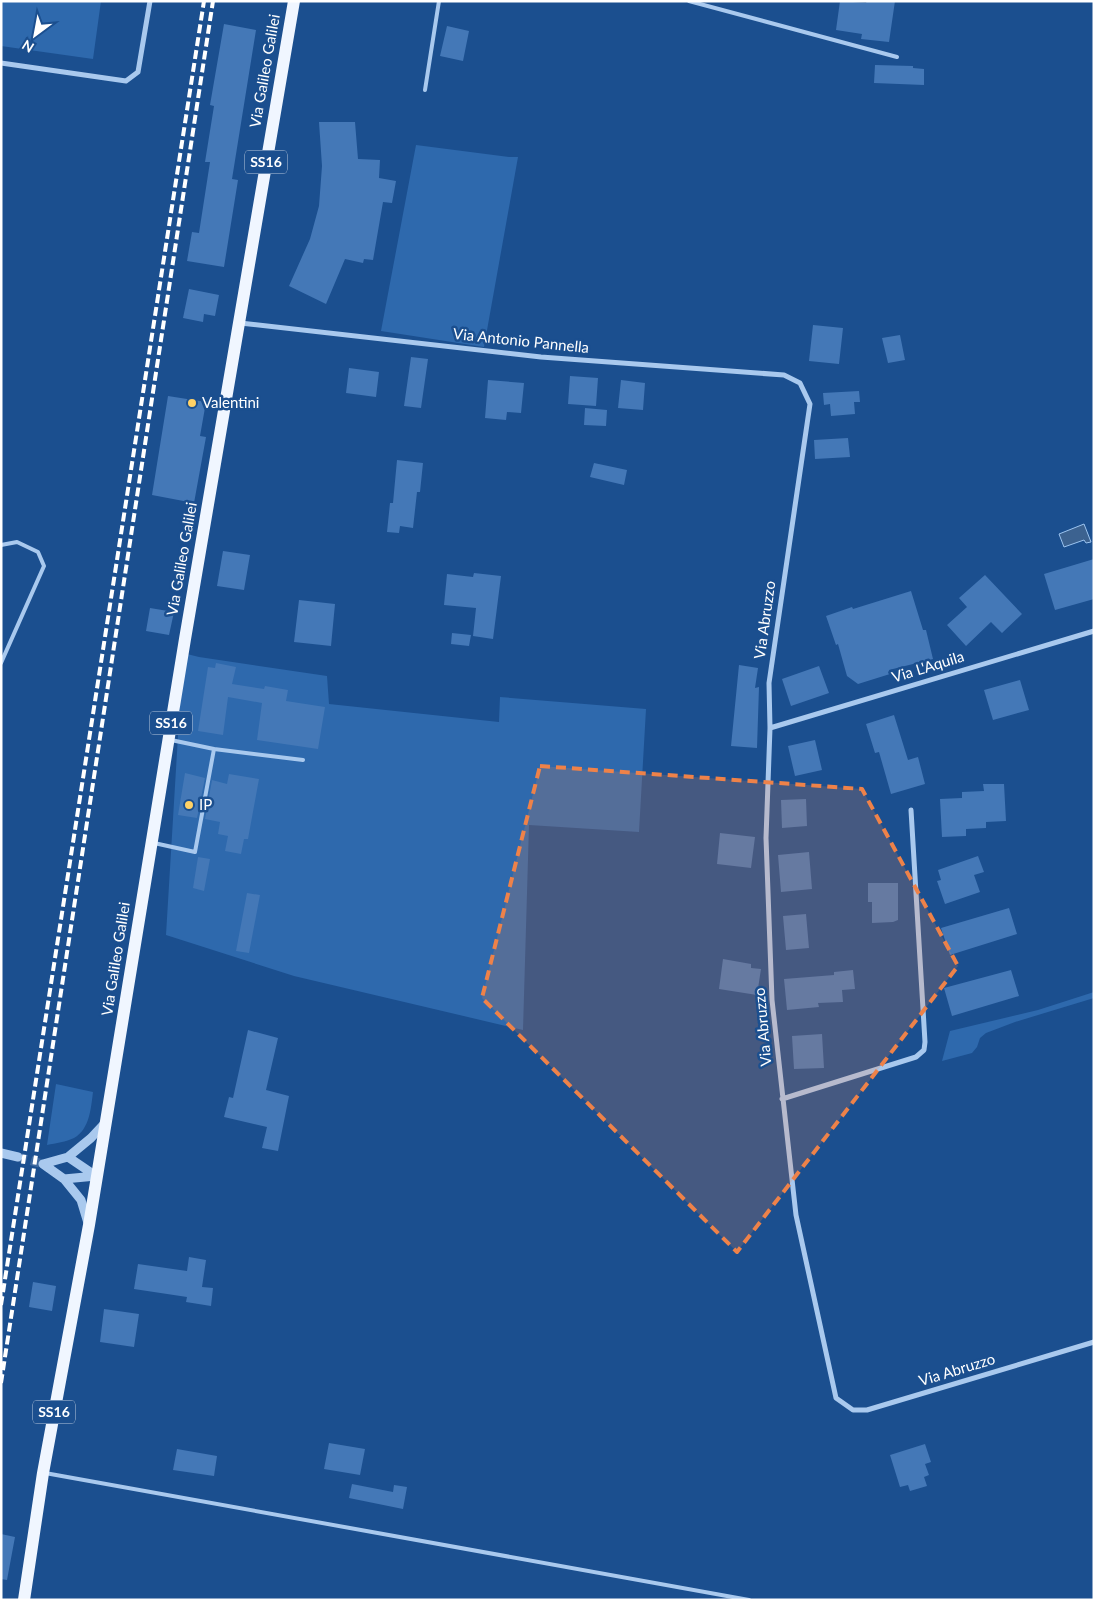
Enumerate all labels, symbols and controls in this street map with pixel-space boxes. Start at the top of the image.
north arrow [10,10,60,60]
street label: Via Galileo Galilei [245,13,283,129]
text: N [19,36,37,57]
road number: SS16 [245,150,287,173]
street label: Via Antonio Pannella [452,324,590,356]
place label: Valentini [202,393,259,411]
marker: Valentini [186,397,198,409]
street label: Via Galileo Galilei [162,501,200,617]
street label: Via Abruzzo [750,580,778,660]
street label: Via L'Aquila [889,646,966,686]
road number: SS16 [150,711,192,734]
place label: IP [199,795,212,813]
marker: IP [183,799,195,811]
street label: Via Galileo Galilei [97,901,133,1017]
street label: Via Abruzzo [750,987,774,1067]
street label: Via Abruzzo [916,1349,997,1389]
road number: SS16 [33,1400,75,1424]

